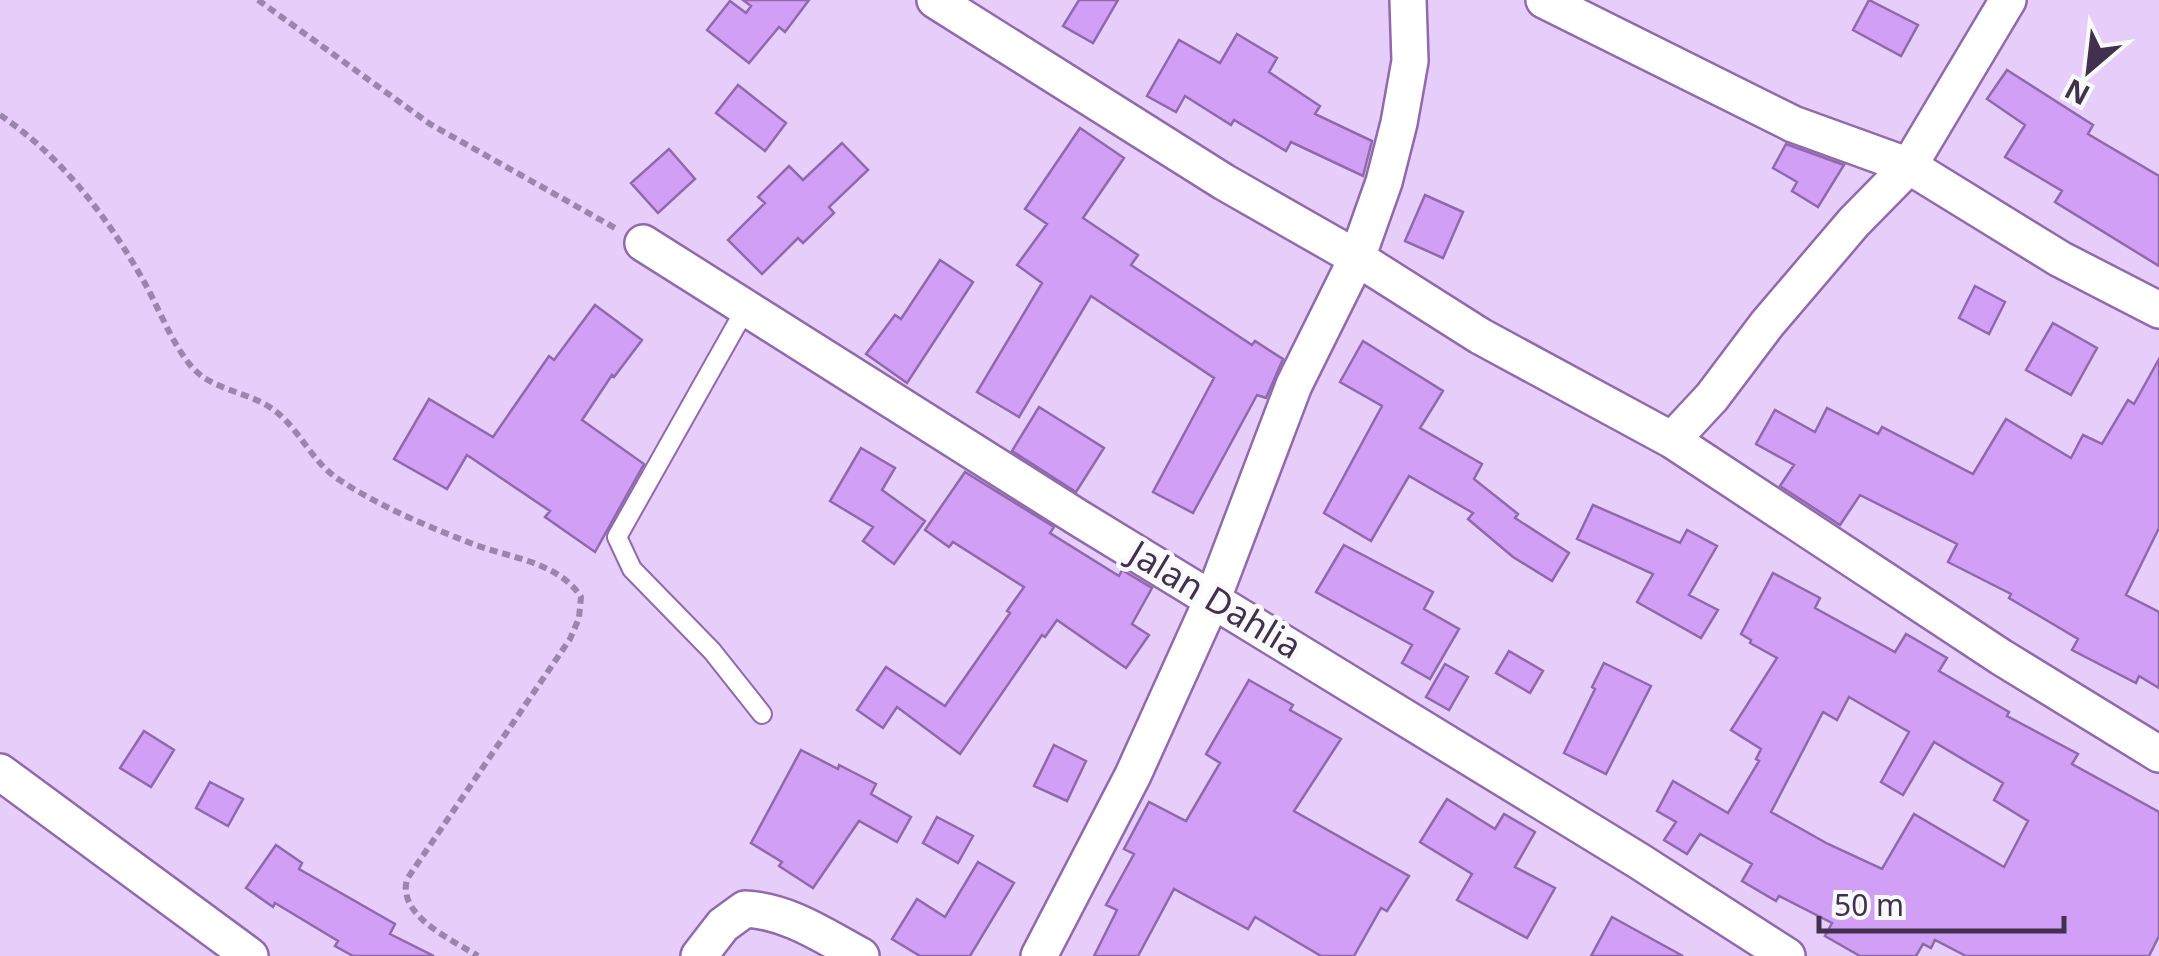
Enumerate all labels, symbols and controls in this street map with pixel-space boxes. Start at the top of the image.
north arrow [2039,20,2139,120]
text: N [2058,71,2096,115]
street label: Jalan Dahlia [1118,527,1311,669]
scale bar [1819,871,2064,933]
text: 50 m [1834,884,1904,925]

